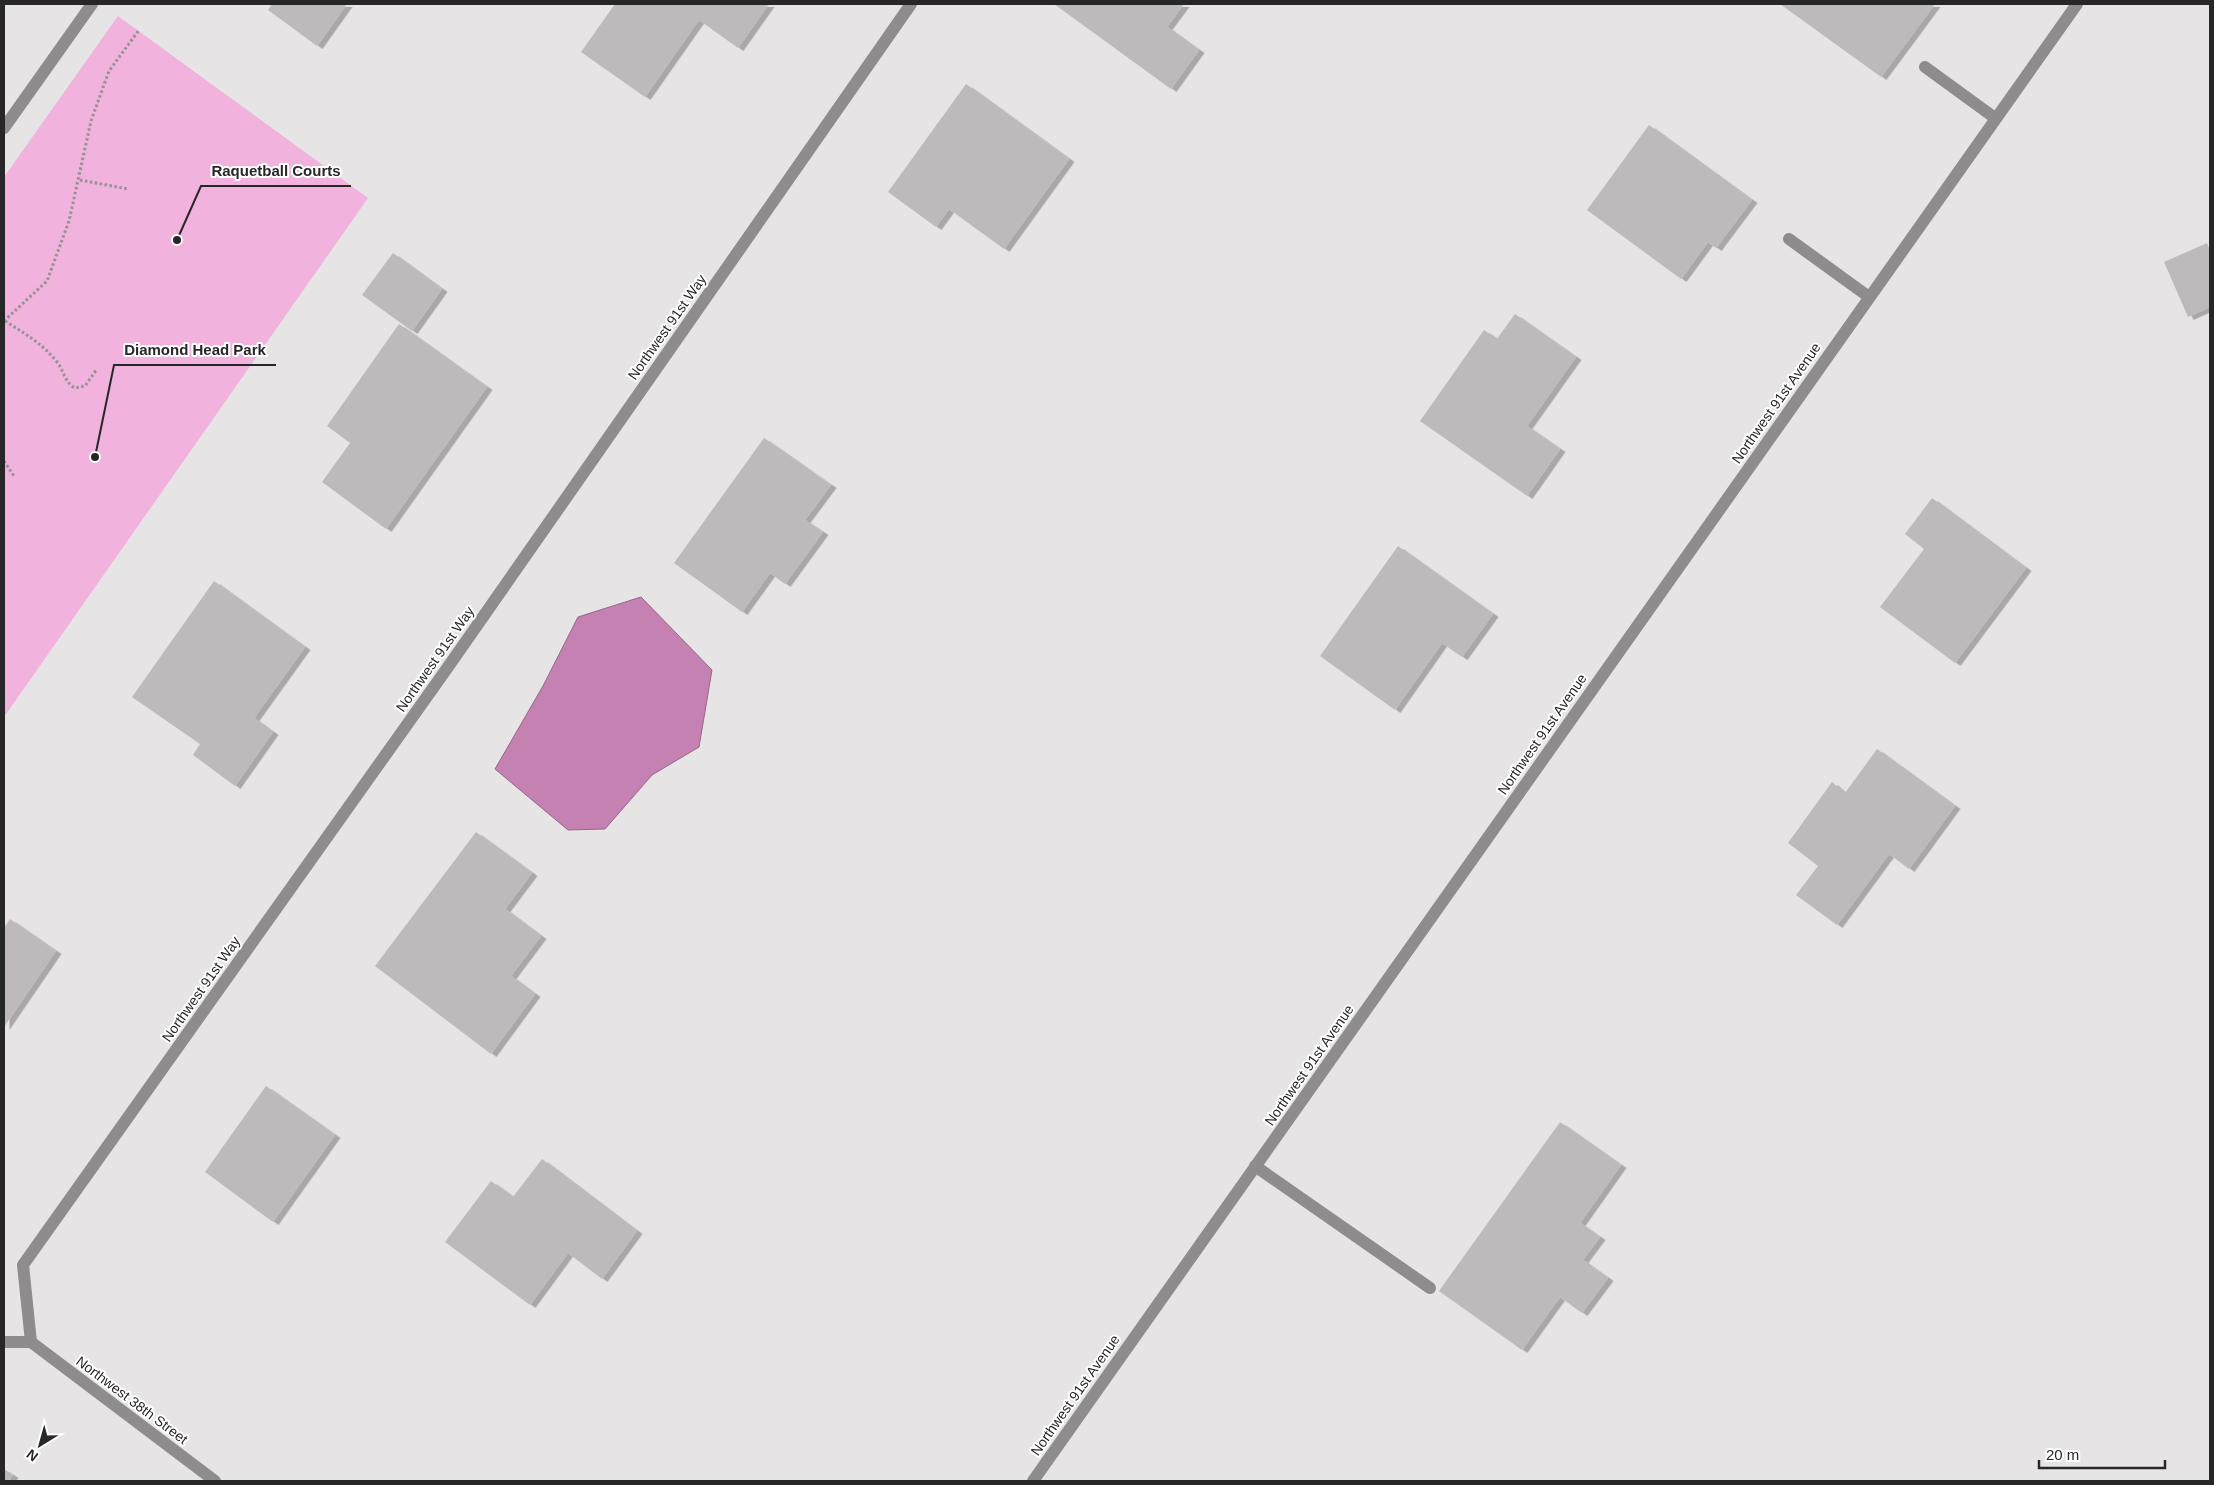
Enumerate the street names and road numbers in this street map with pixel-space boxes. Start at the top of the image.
street label: Northwest 91st Way [625,271,709,383]
street label: Northwest 91st Avenue [1728,339,1824,466]
street label: Northwest 91st Way [393,603,477,715]
street label: Northwest 91st Avenue [1494,670,1590,797]
street label: Northwest 91st Way [159,933,243,1045]
street label: Northwest 91st Avenue [1261,1001,1357,1128]
street label: Northwest 91st Avenue [1027,1331,1123,1458]
street label: Northwest 38th Street [73,1353,191,1447]

